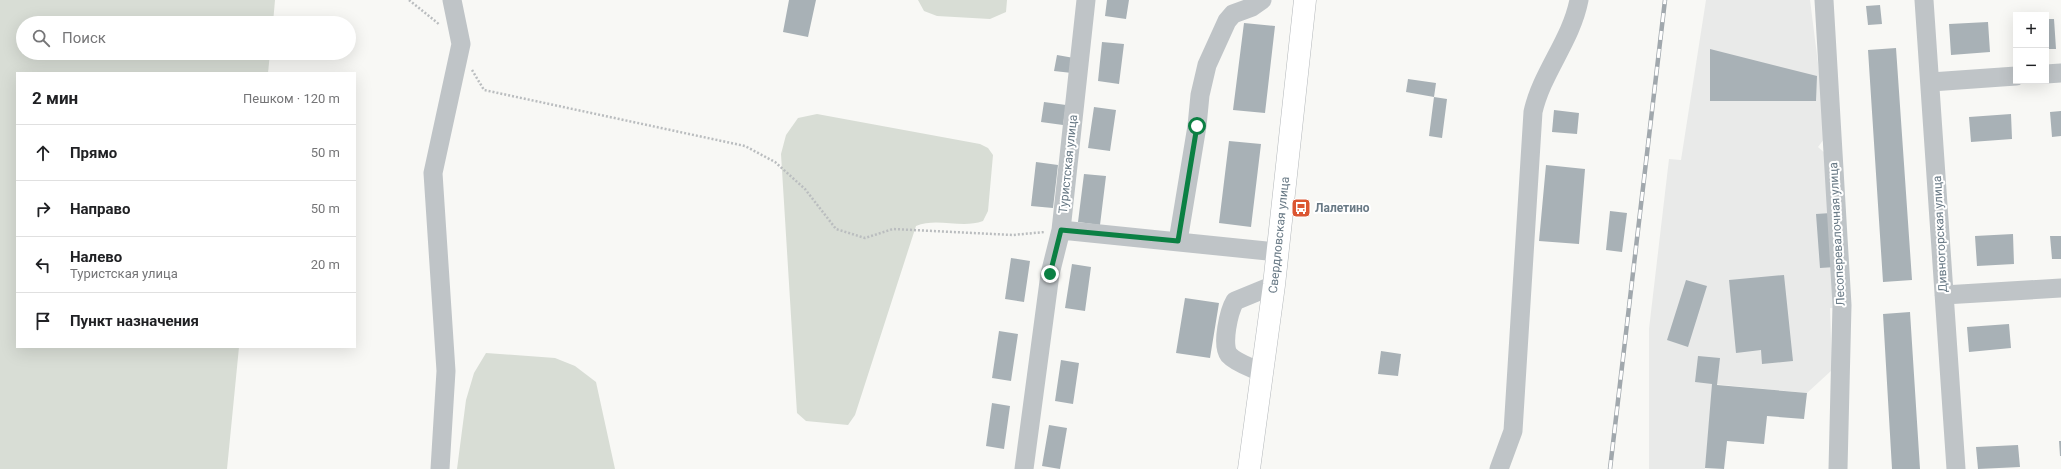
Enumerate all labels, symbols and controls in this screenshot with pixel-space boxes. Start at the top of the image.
map controls [2013,12,2049,84]
button: + [2013,12,2049,48]
search box [16,16,356,60]
icon: search [30,27,52,49]
text: Поиск [62,29,106,47]
button: − [2013,48,2049,84]
text: 2 мин [32,88,78,108]
text: Пешком · 120 m [243,91,340,106]
street label: Туристская улица [1056,114,1080,214]
route start [1188,117,1206,135]
icon: ahead [32,142,54,164]
text: Прямо [70,144,117,162]
text: 50 m [311,145,340,160]
street label: Лесоперевалочная улица [1826,162,1848,306]
street label: Дивногорская улица [1930,175,1950,293]
street label: Свердловская улица [1266,176,1292,294]
bus stop icon: Лалетино [1290,197,1312,219]
icon: right [32,198,54,220]
text: Направо [70,200,131,218]
text: 50 m [311,201,340,216]
place label: Лалетино [1315,201,1370,215]
text: Налево [70,248,122,266]
icon: left [32,254,54,276]
text: 20 m [311,257,340,272]
route end [1041,265,1059,283]
text: Туристская улица [70,266,178,281]
icon: arrive [32,310,54,332]
text: Пункт назначения [70,312,199,330]

